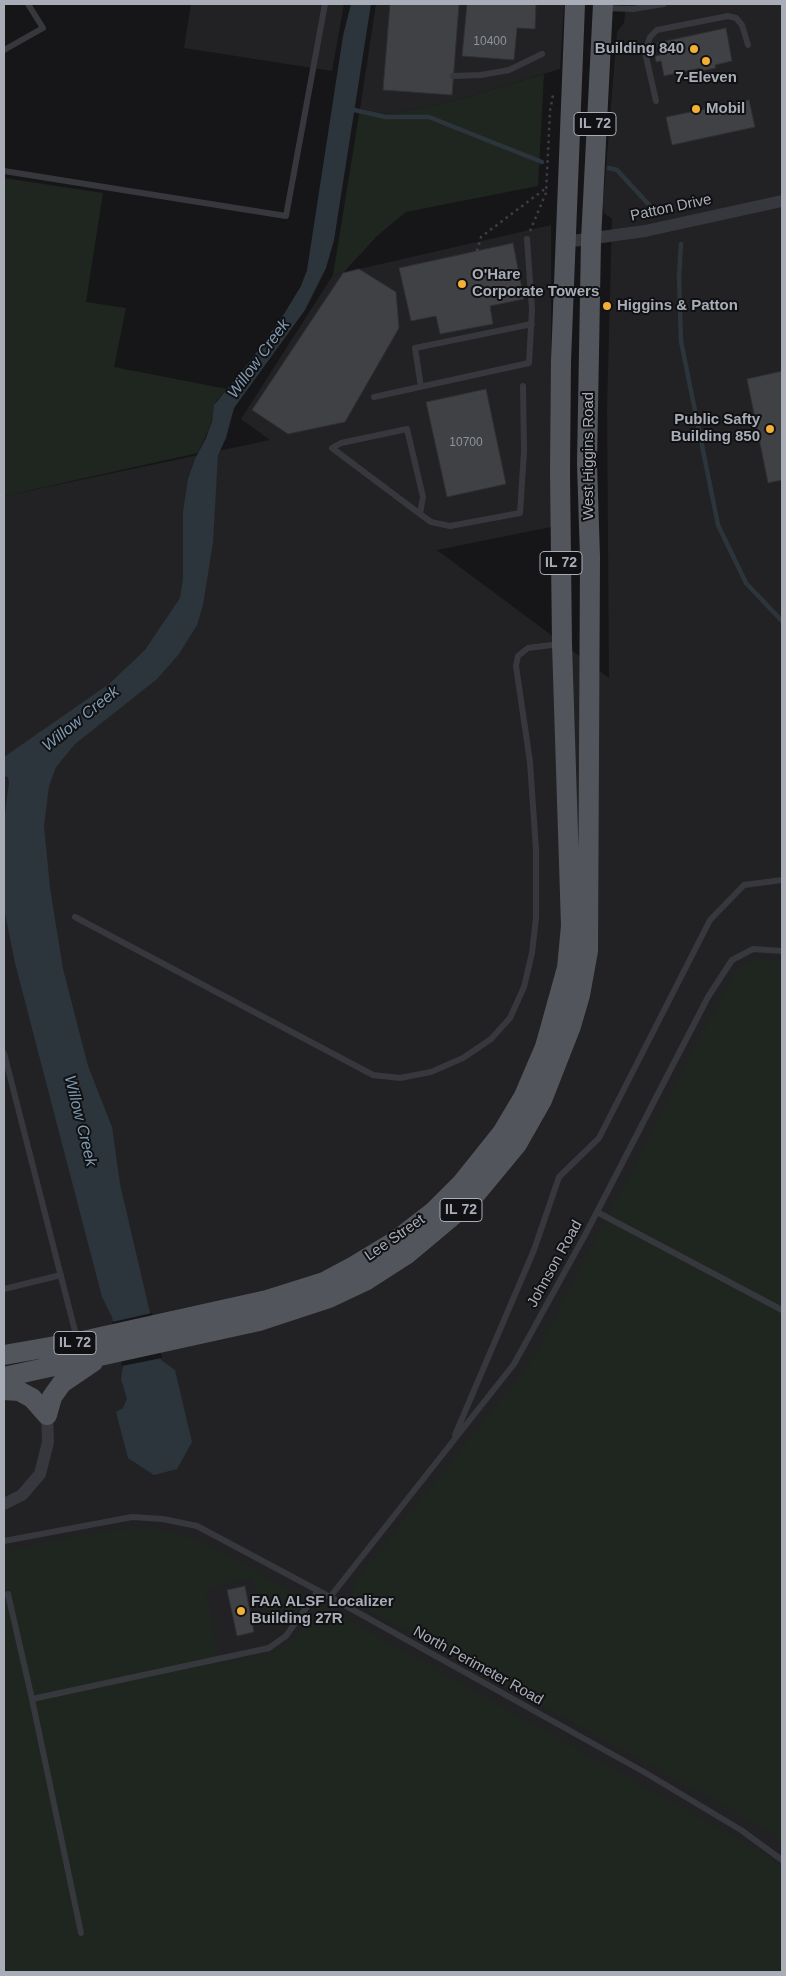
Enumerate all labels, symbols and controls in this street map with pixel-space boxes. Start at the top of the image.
house number: 10400 [473,35,507,49]
place label: Building 840 [595,40,684,58]
marker: Building 840 [688,43,700,55]
marker: 7-Eleven [700,55,712,67]
place label: 7-Eleven [675,69,737,87]
place label: Mobil [706,100,745,118]
marker: Mobil [690,103,702,115]
road number: IL 72 [574,112,616,136]
street label: Patton Drive [629,191,713,225]
place label: O'Hare Corporate Towers [472,266,599,301]
marker: O'Hare Corporate Towers [456,278,468,290]
place label: Higgins & Patton [617,297,738,315]
marker: Higgins & Patton [601,300,613,312]
water label: Willow Creek [224,316,294,402]
street label: West Higgins Road [580,392,598,520]
place label: Public Safty Building 850 [671,411,760,446]
marker: Public Safty Building 850 [764,423,776,435]
house number: 10700 [449,436,483,450]
road number: IL 72 [540,552,582,574]
water label: Willow Creek [39,682,123,756]
water label: Willow Creek [59,1073,101,1169]
road number: IL 72 [440,1198,482,1222]
street label: Lee Street [361,1211,429,1265]
street label: Johnson Road [524,1217,586,1311]
road number: IL 72 [54,1332,96,1355]
place label: FAA ALSF Localizer Building 27R [251,1593,394,1628]
marker: FAA ALSF Localizer Building 27R [235,1605,247,1617]
street label: North Perimeter Road [410,1623,546,1709]

